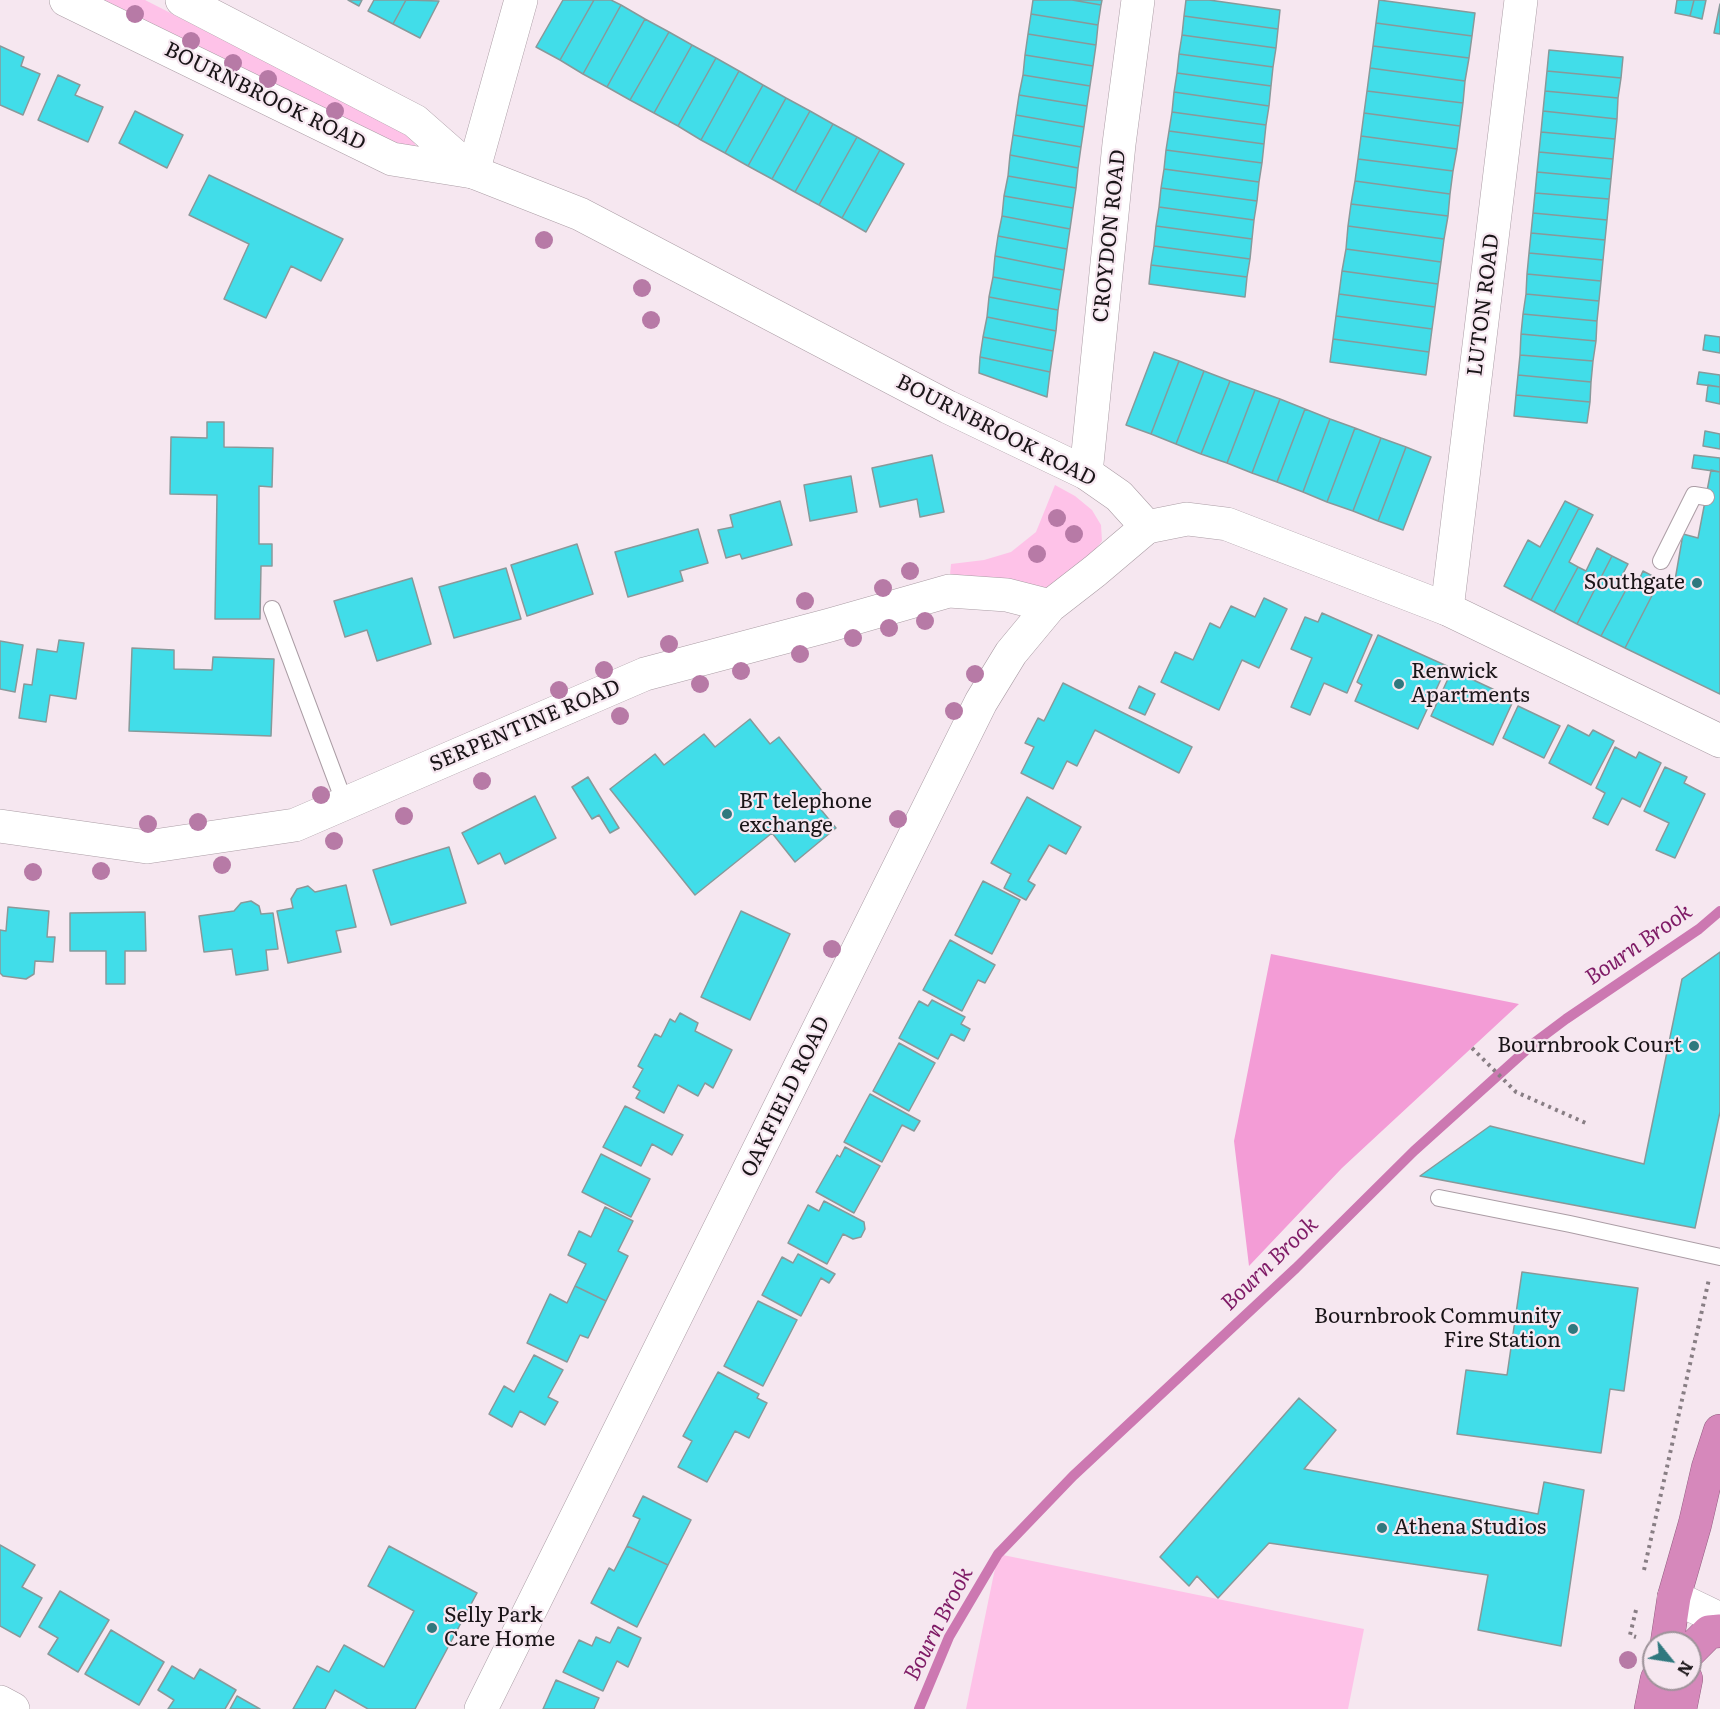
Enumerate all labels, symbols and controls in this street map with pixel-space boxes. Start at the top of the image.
street label: BOURNBROOK ROAD [160,37,370,157]
street label: CROYDON ROAD [1088,148,1132,324]
street label: LUTON ROAD [1463,232,1505,378]
street label: BOURNBROOK ROAD [892,370,1100,492]
place label: Southgate [1584,570,1685,596]
marker: Southgate [1690,576,1704,590]
place label: Renwick Apartments [1411,659,1530,709]
street label: SERPENTINE ROAD [426,674,624,778]
marker: Renwick Apartments [1392,677,1406,691]
place label: BT telephone exchange [739,789,872,839]
marker: BT telephone exchange [720,807,734,821]
water label: Bourn Brook [1581,899,1697,991]
street label: OAKFIELD ROAD [736,1013,836,1181]
place label: Bournbrook Court [1497,1033,1682,1059]
marker: Bournbrook Court [1687,1039,1701,1053]
water label: Bourn Brook [1216,1211,1324,1317]
place label: Bournbrook Community Fire Station [1314,1304,1561,1354]
marker: Bournbrook Community Fire Station [1566,1322,1580,1336]
place label: Athena Studios [1394,1515,1546,1541]
marker: Athena Studios [1375,1521,1389,1535]
water label: Bourn Brook [899,1563,979,1685]
place label: Selly Park Care Home [444,1603,555,1653]
marker: Selly Park Care Home [425,1621,439,1635]
north arrow [1642,1631,1702,1691]
text: N [1672,1657,1700,1681]

